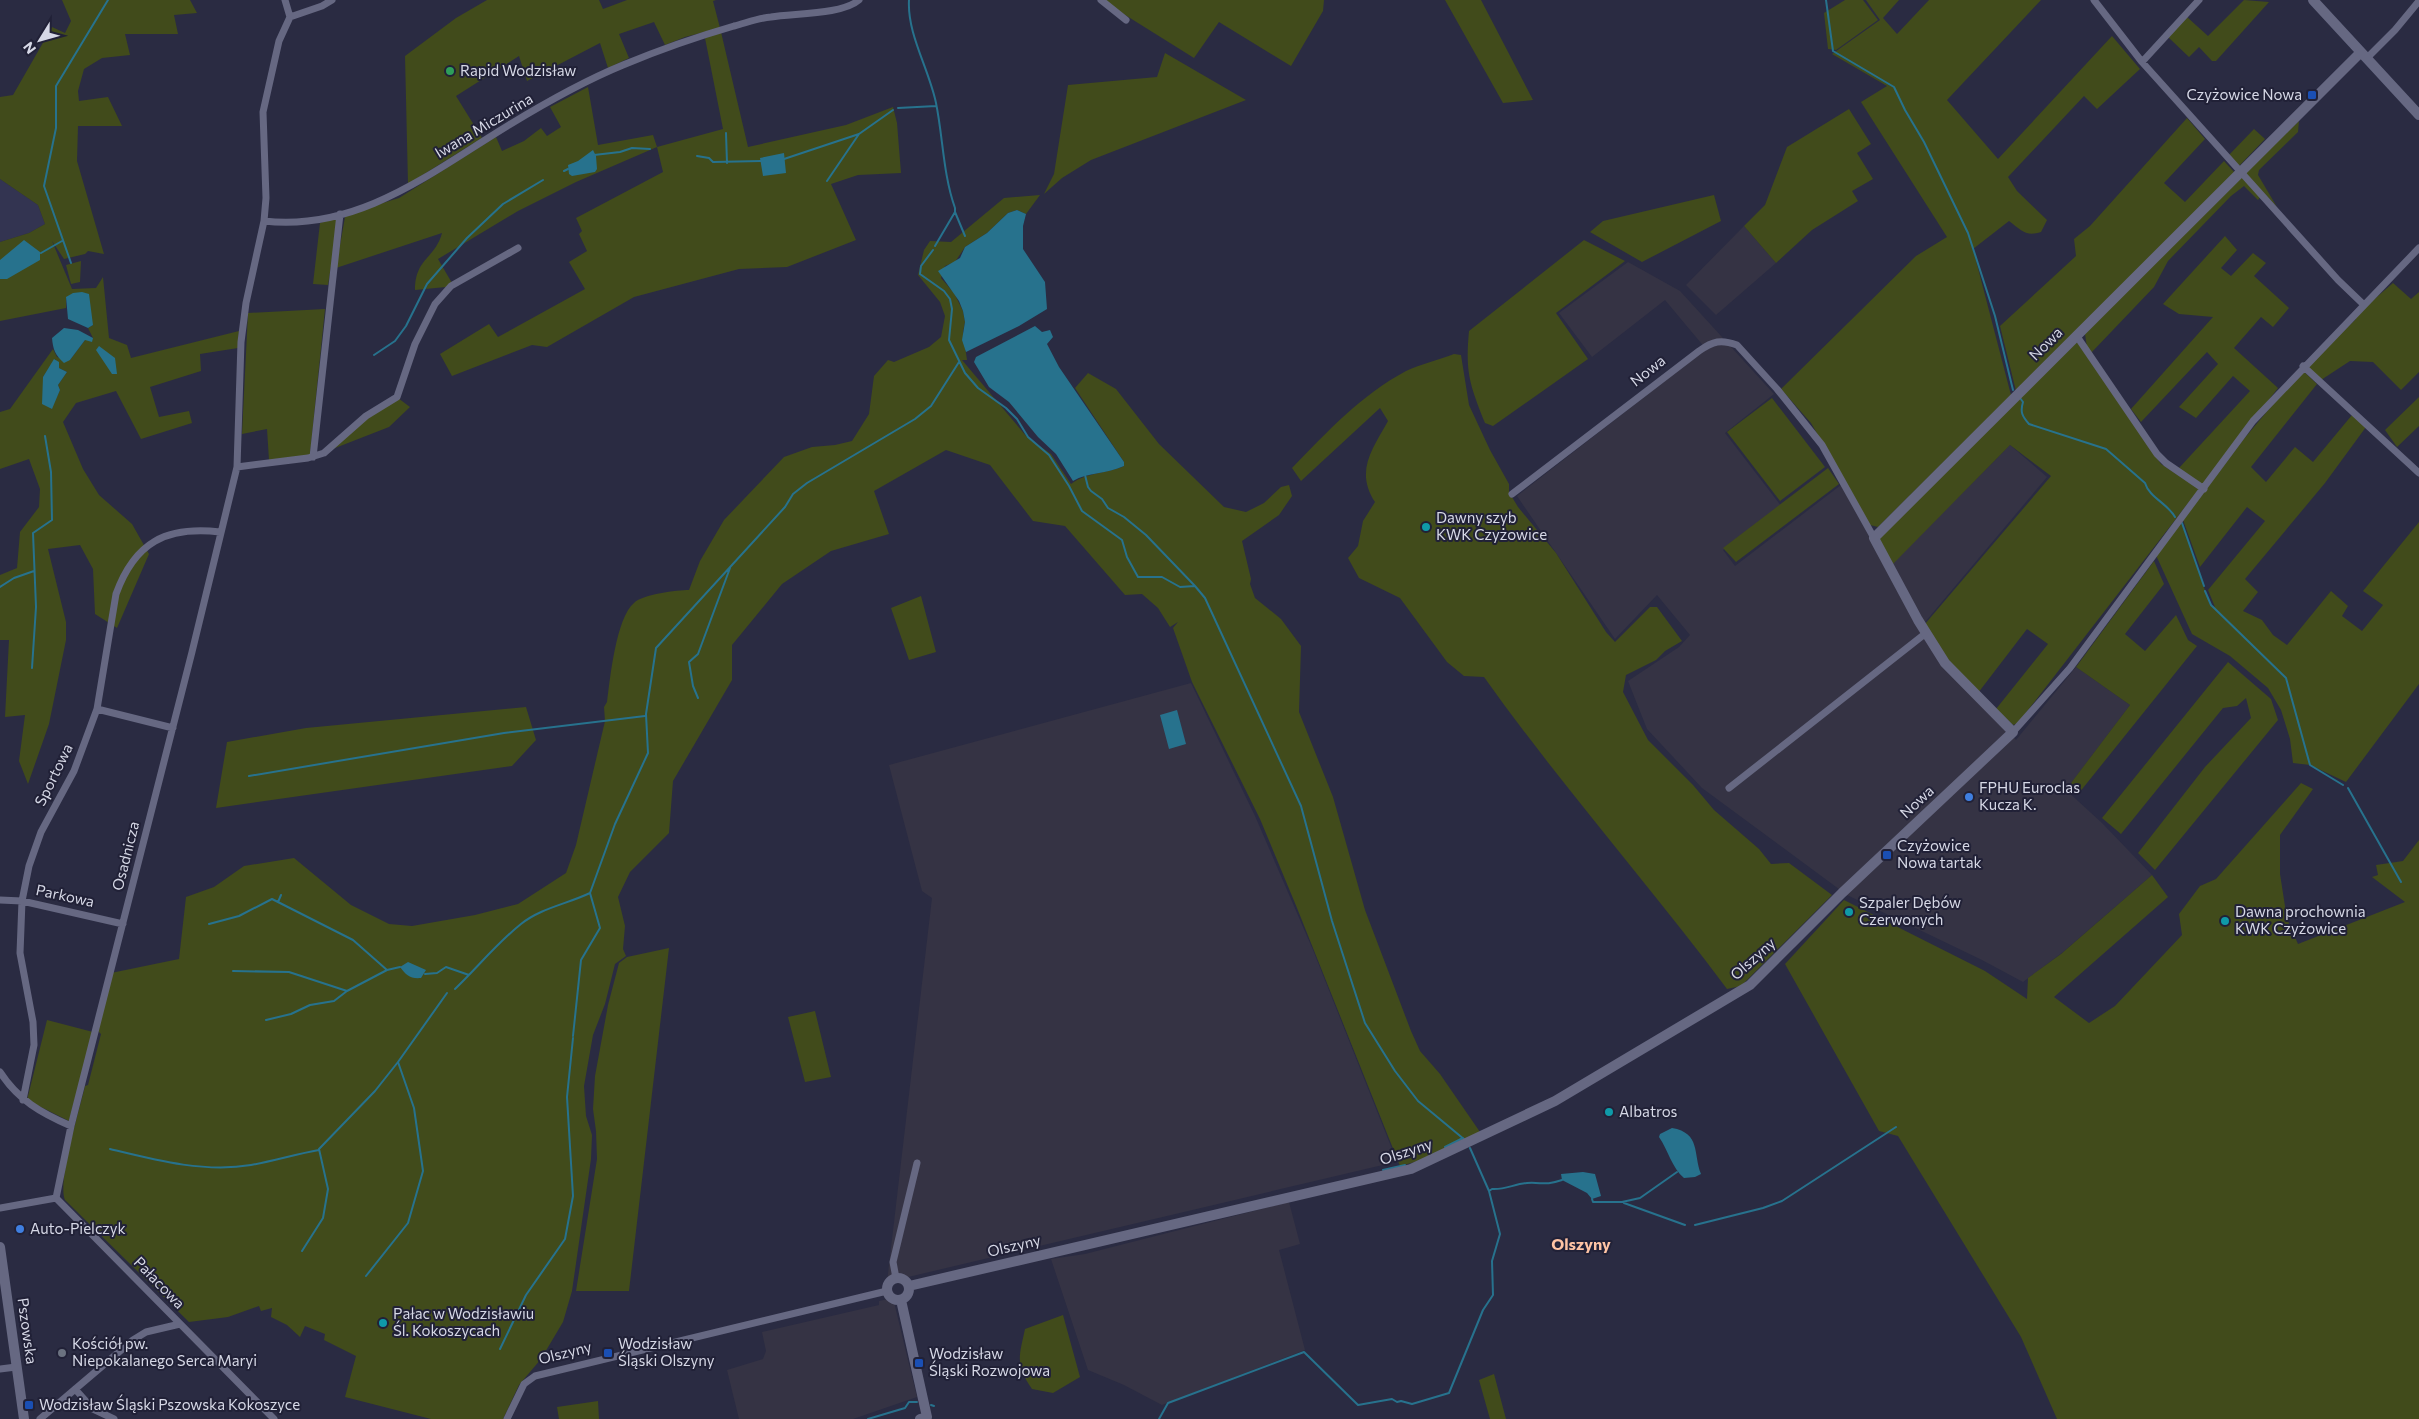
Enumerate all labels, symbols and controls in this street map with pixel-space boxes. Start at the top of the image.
north arrow [15,15,65,65]
text: N [19,39,39,57]
place label: Rapid Wodzisław [460,61,576,79]
marker: Rapid Wodzisław [444,65,456,77]
place label: Czyżowice Nowa [2187,85,2302,103]
street label: Iwana Miczurina [431,89,536,161]
marker: Czyżowice Nowa [2306,89,2318,101]
street label: Nowa [2025,323,2066,364]
street label: Nowa [1626,351,1669,390]
place label: Dawny szyb KWK Czyżowice [1436,508,1547,543]
marker: Dawny szyb KWK Czyżowice [1420,521,1432,533]
street label: Sportowa [30,740,76,809]
place label: FPHU Euroclas Kucza K. [1979,778,2080,813]
street label: Nowa [1896,781,1937,821]
marker: FPHU Euroclas Kucza K. [1963,791,1975,803]
street label: Osadnicza [108,819,142,892]
place label: Czyżowice Nowa tartak [1897,836,1982,871]
marker: Czyżowice Nowa tartak [1881,849,1893,861]
street label: Parkowa [34,880,96,910]
place label: Szpaler Dębów Czerwonych [1859,893,1961,928]
place label: Dawna prochownia KWK Czyżowice [2235,902,2366,937]
marker: Szpaler Dębów Czerwonych [1843,906,1855,918]
marker: Dawna prochownia KWK Czyżowice [2219,915,2231,927]
street label: Olszyny [1726,933,1779,983]
place label: Albatros [1619,1102,1678,1120]
marker: Albatros [1603,1106,1615,1118]
street label: Olszyny [1377,1134,1435,1168]
place label: Auto-Pielczyk [30,1219,126,1237]
marker: Auto-Pielczyk [14,1223,26,1235]
street label: Olszyny [985,1230,1042,1260]
district label: Olszyny [1551,1234,1611,1253]
street label: Pałacowa [131,1253,189,1312]
street label: Pszowska [14,1296,42,1365]
place label: Pałac w Wodzisławiu Śl. Kokoszycach [393,1304,534,1339]
marker: Pałac w Wodzisławiu Śl. Kokoszycach [377,1317,389,1329]
place label: Kościół pw. Niepokalanego Serca Maryi [72,1334,257,1369]
place label: Wodzisław Śląski Olszyny [618,1334,715,1369]
street label: Olszyny [536,1337,594,1367]
place label: Wodzisław Śląski Rozwojowa [929,1344,1050,1379]
marker: Kościół pw. Niepokalanego Serca Maryi [56,1347,68,1359]
marker: Wodzisław Śląski Olszyny [602,1347,614,1359]
marker: Wodzisław Śląski Rozwojowa [913,1357,925,1369]
place label: Wodzisław Śląski Pszowska Kokoszyce [39,1394,300,1413]
marker: Wodzisław Śląski Pszowska Kokoszyce [23,1399,35,1411]

